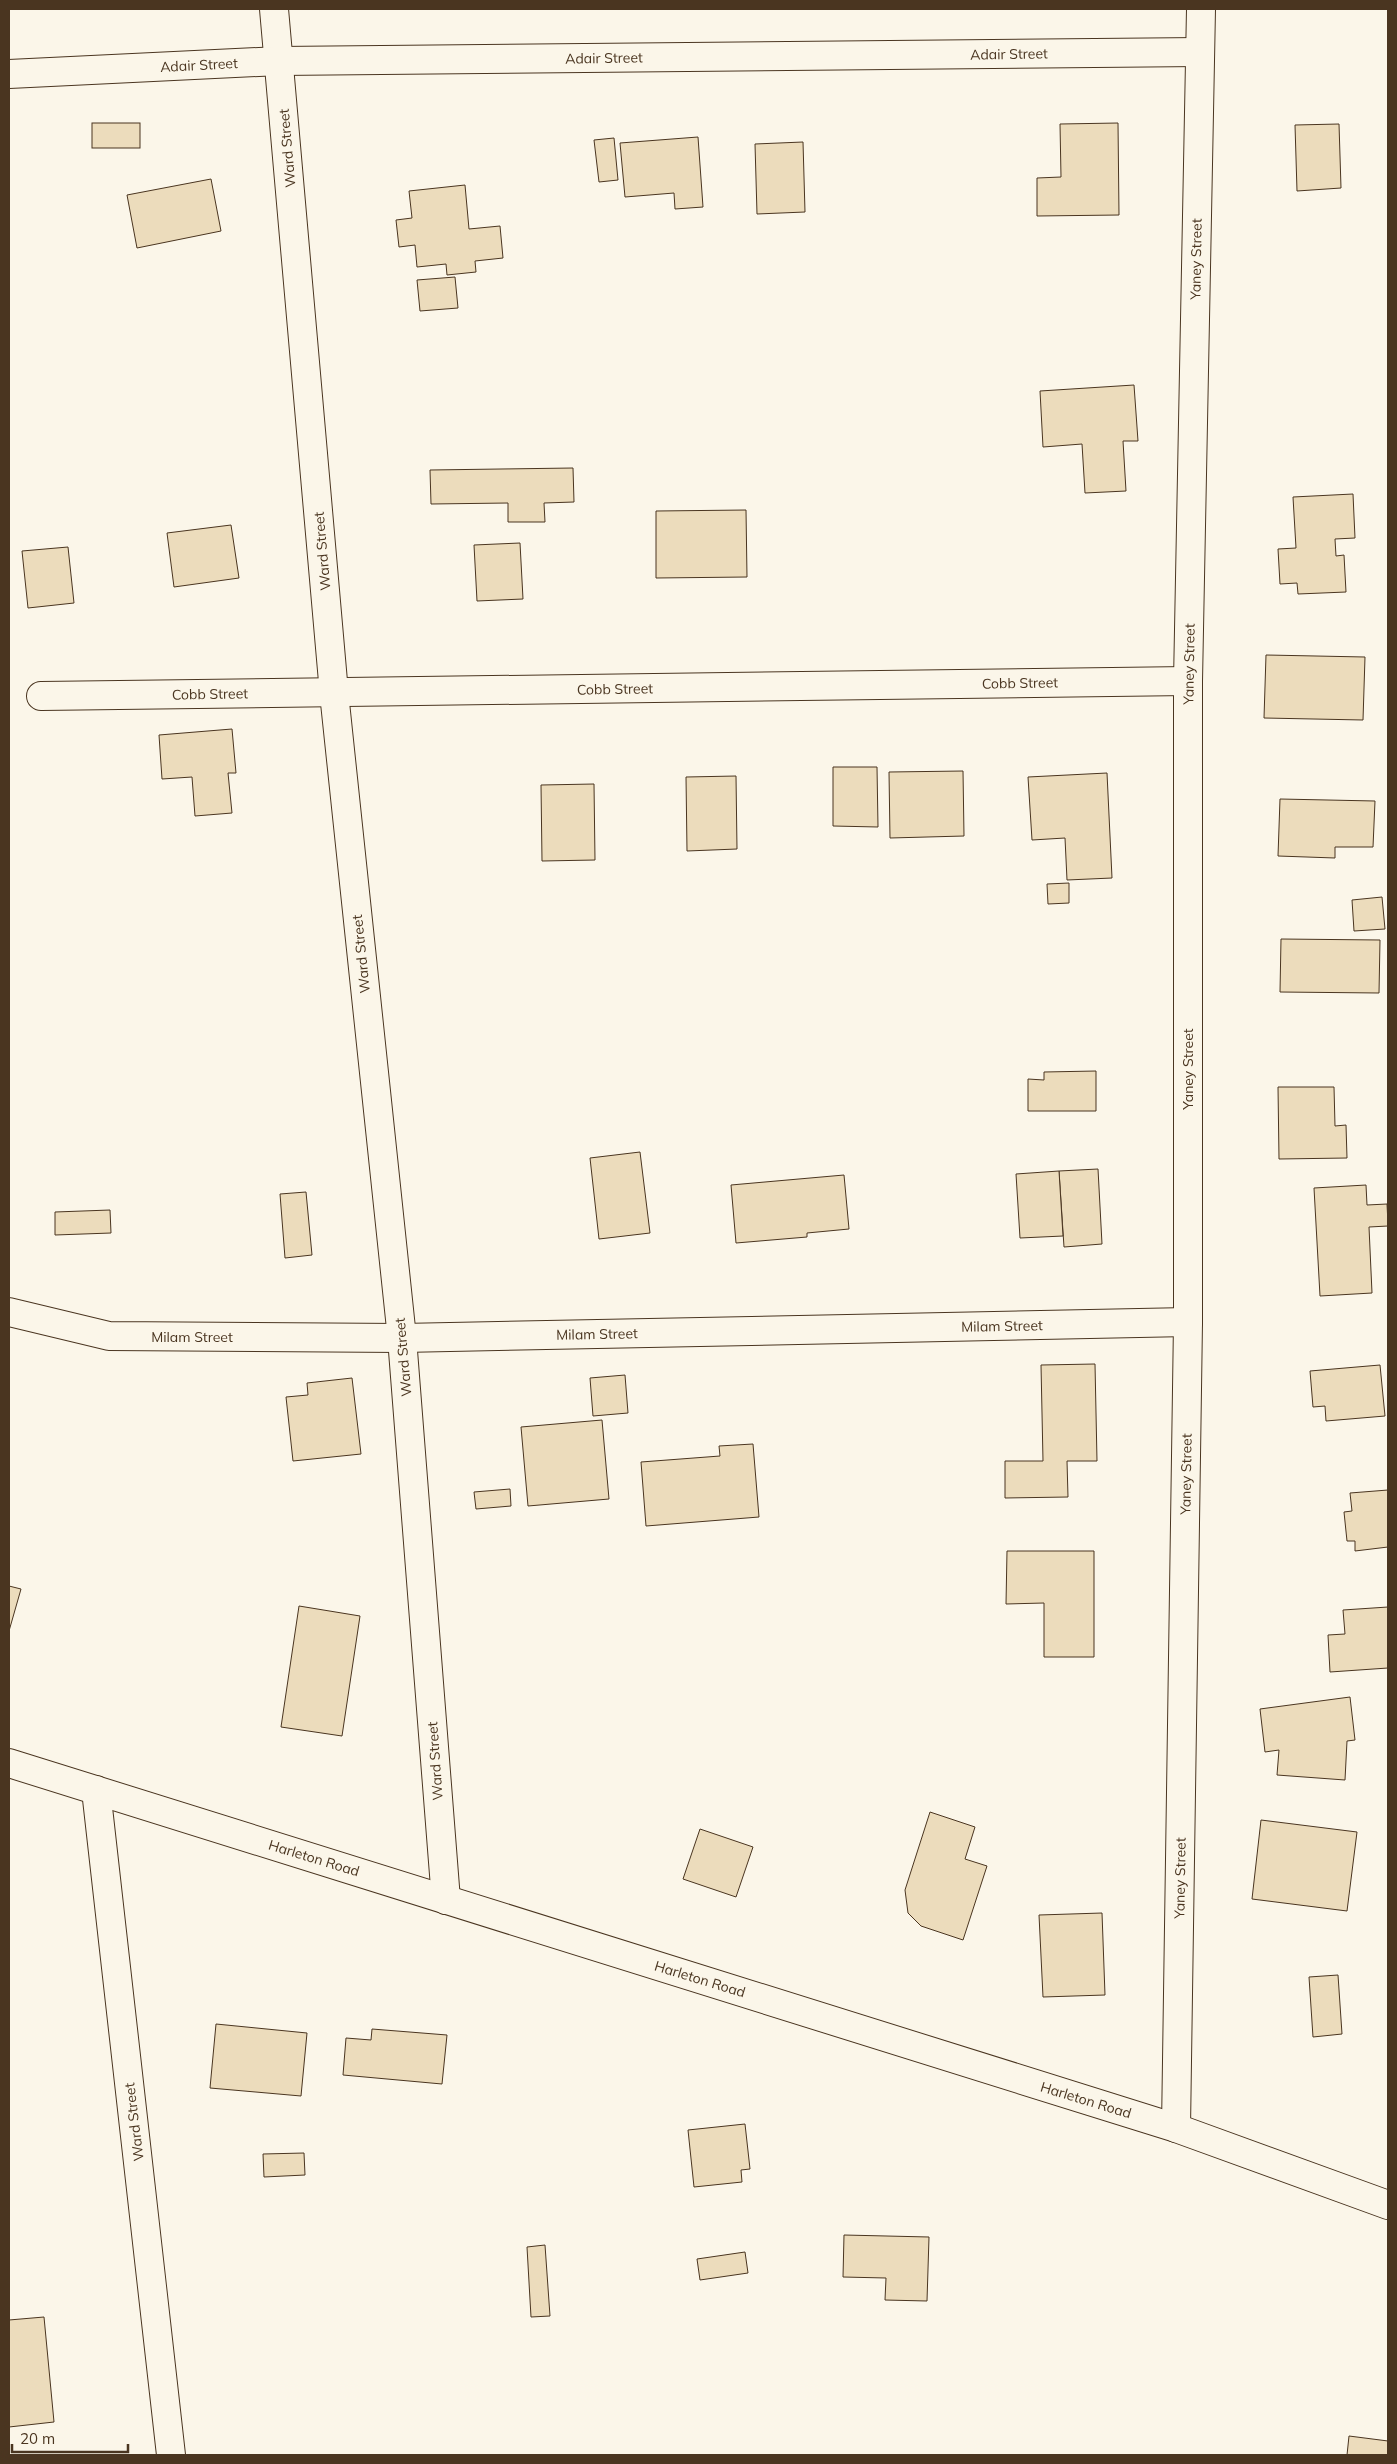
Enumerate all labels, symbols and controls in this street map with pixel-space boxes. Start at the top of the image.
street label: Adair Street [970,44,1048,64]
street label: Adair Street [565,48,643,68]
street label: Adair Street [160,54,238,76]
street label: Ward Street [275,108,299,188]
street label: Yaney Street [1186,218,1206,301]
street label: Ward Street [310,511,334,591]
street label: Yaney Street [1179,623,1199,706]
street label: Cobb Street [982,673,1058,693]
street label: Cobb Street [577,679,653,699]
street label: Cobb Street [172,684,248,704]
street label: Ward Street [348,914,374,994]
street label: Yaney Street [1179,1028,1197,1111]
street label: Milam Street [961,1316,1043,1336]
street label: Ward Street [391,1317,415,1397]
street label: Milam Street [556,1324,638,1344]
street label: Milam Street [151,1328,233,1346]
street label: Yaney Street [1176,1433,1196,1516]
street label: Ward Street [423,1721,447,1801]
street label: Harleton Road [266,1836,362,1880]
street label: Yaney Street [1170,1837,1190,1920]
street label: Harleton Road [652,1957,748,2001]
street label: Harleton Road [1038,2078,1134,2122]
street label: Ward Street [120,2082,148,2162]
scale bar [12,2422,129,2454]
text: 20 m [20,2429,55,2448]

